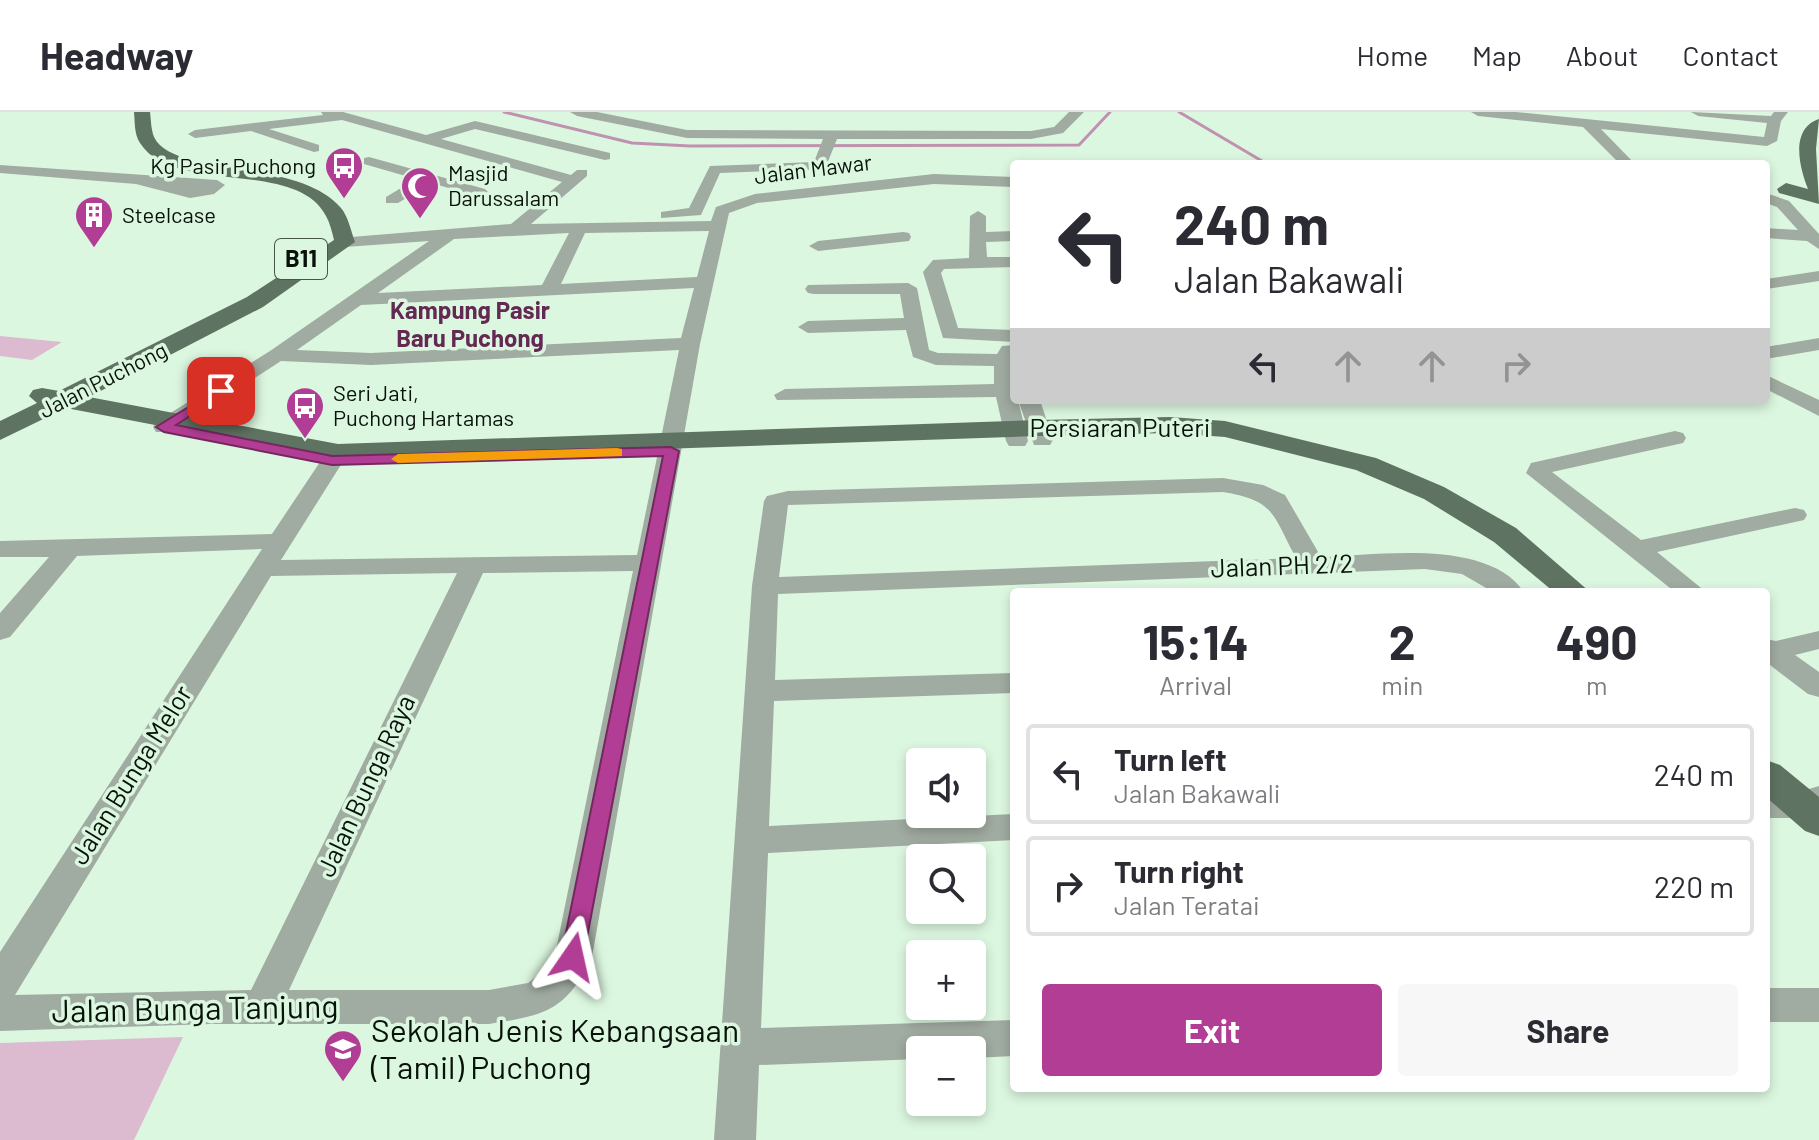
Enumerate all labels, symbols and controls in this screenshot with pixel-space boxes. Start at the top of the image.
text: Headway [40,32,193,78]
text: Home [1357,38,1428,72]
text: Map [1472,38,1522,72]
text: About [1566,38,1638,72]
text: Contact [1682,38,1779,72]
bus stop icon: Kg Pasir Puchong [323,145,365,200]
street label: Jalan Mawar [753,148,873,188]
place label: Kg Pasir Puchong [150,152,316,178]
place label: Masjid Darussalam [448,159,559,210]
mosque icon: Masjid Darussalam [399,165,441,220]
text: 240 m [1174,189,1329,256]
icon: left [1042,192,1146,296]
building icon: Steelcase [73,194,115,249]
place label: Steelcase [122,201,216,227]
road number: B11 [275,239,327,279]
text: Jalan Bakawali [1174,257,1405,300]
district label: Kampung Pasir Baru Puchong [390,295,550,352]
street label: Jalan Puchong [34,336,171,422]
icon: left [1242,344,1286,388]
icon: ahead [1326,344,1370,388]
icon: ahead [1410,344,1454,388]
icon: right [1494,344,1538,388]
pin [187,357,255,425]
icon: arrive [199,369,243,413]
place label: Seri Jati, Puchong Hartamas [333,379,514,430]
bus stop icon: Seri Jati, Puchong Hartamas [284,385,326,440]
street label: Persiaran Puteri [1030,411,1210,442]
street label: Jalan PH 2/2 [1210,547,1354,582]
text: 15:14 [1142,612,1249,670]
text: 2 [1389,612,1416,670]
text: 490 [1556,612,1638,670]
text: Arrival [1159,669,1232,700]
text: min [1381,669,1423,700]
text: m [1586,669,1607,700]
street label: Jalan Bunga Melor [62,679,198,869]
street label: Jalan Bunga Raya [309,690,420,881]
text: Turn left [1114,741,1227,777]
map controls [906,748,986,1116]
button: sound [906,748,986,828]
icon: left [1046,752,1090,796]
text: 240 m [1654,756,1734,792]
text: Jalan Bakawali [1114,777,1280,808]
button: search [906,844,986,924]
text: Turn right [1114,853,1244,889]
icon: right [1046,864,1090,908]
text: 220 m [1654,868,1734,904]
text: Jalan Teratai [1114,889,1260,920]
position arrow [531,915,615,999]
button: + [906,940,986,1020]
button: Exit [1042,984,1382,1076]
button: Share [1398,984,1738,1076]
street label: Jalan Bunga Tanjung [51,986,339,1028]
place label: Sekolah Jenis Kebangsaan (Tamil) Puchong [370,1010,739,1085]
school or university icon: Sekolah Jenis Kebangsaan (Tamil) Puchong [322,1028,364,1083]
button: − [906,1036,986,1116]

